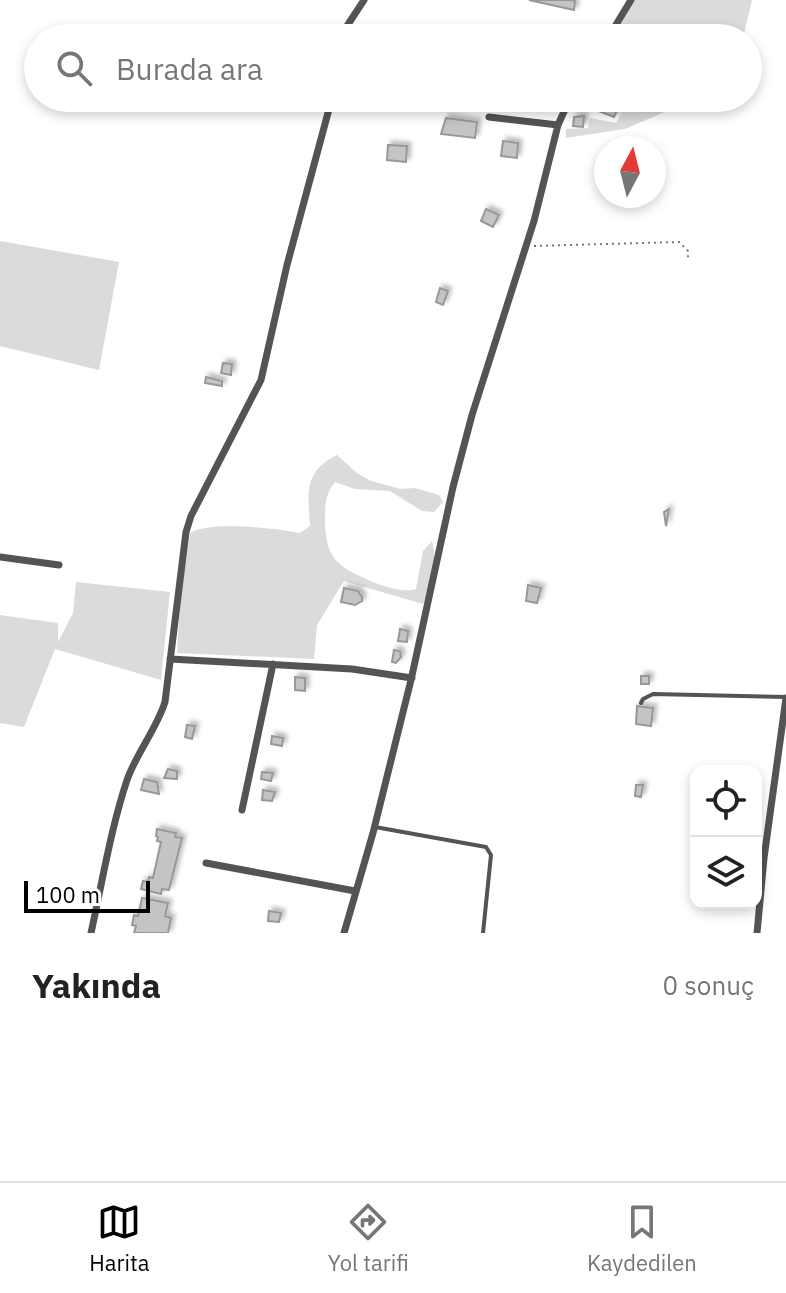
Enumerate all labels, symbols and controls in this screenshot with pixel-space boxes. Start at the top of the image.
search box [24,24,762,112]
icon: search [52,46,96,90]
text: Burada ara [116,49,263,88]
north arrow [594,136,666,208]
map controls [690,765,762,909]
button: locate [690,765,762,837]
button: layers [690,837,762,909]
scale bar [24,877,150,913]
text: 100 m [36,880,100,909]
text: Yakında [32,963,161,1007]
text: 0 sonuç [662,968,754,1002]
tab: Harita [89,1200,150,1277]
tab: Yol tarifi [328,1200,409,1277]
tab: Kaydedilen [587,1200,697,1277]

